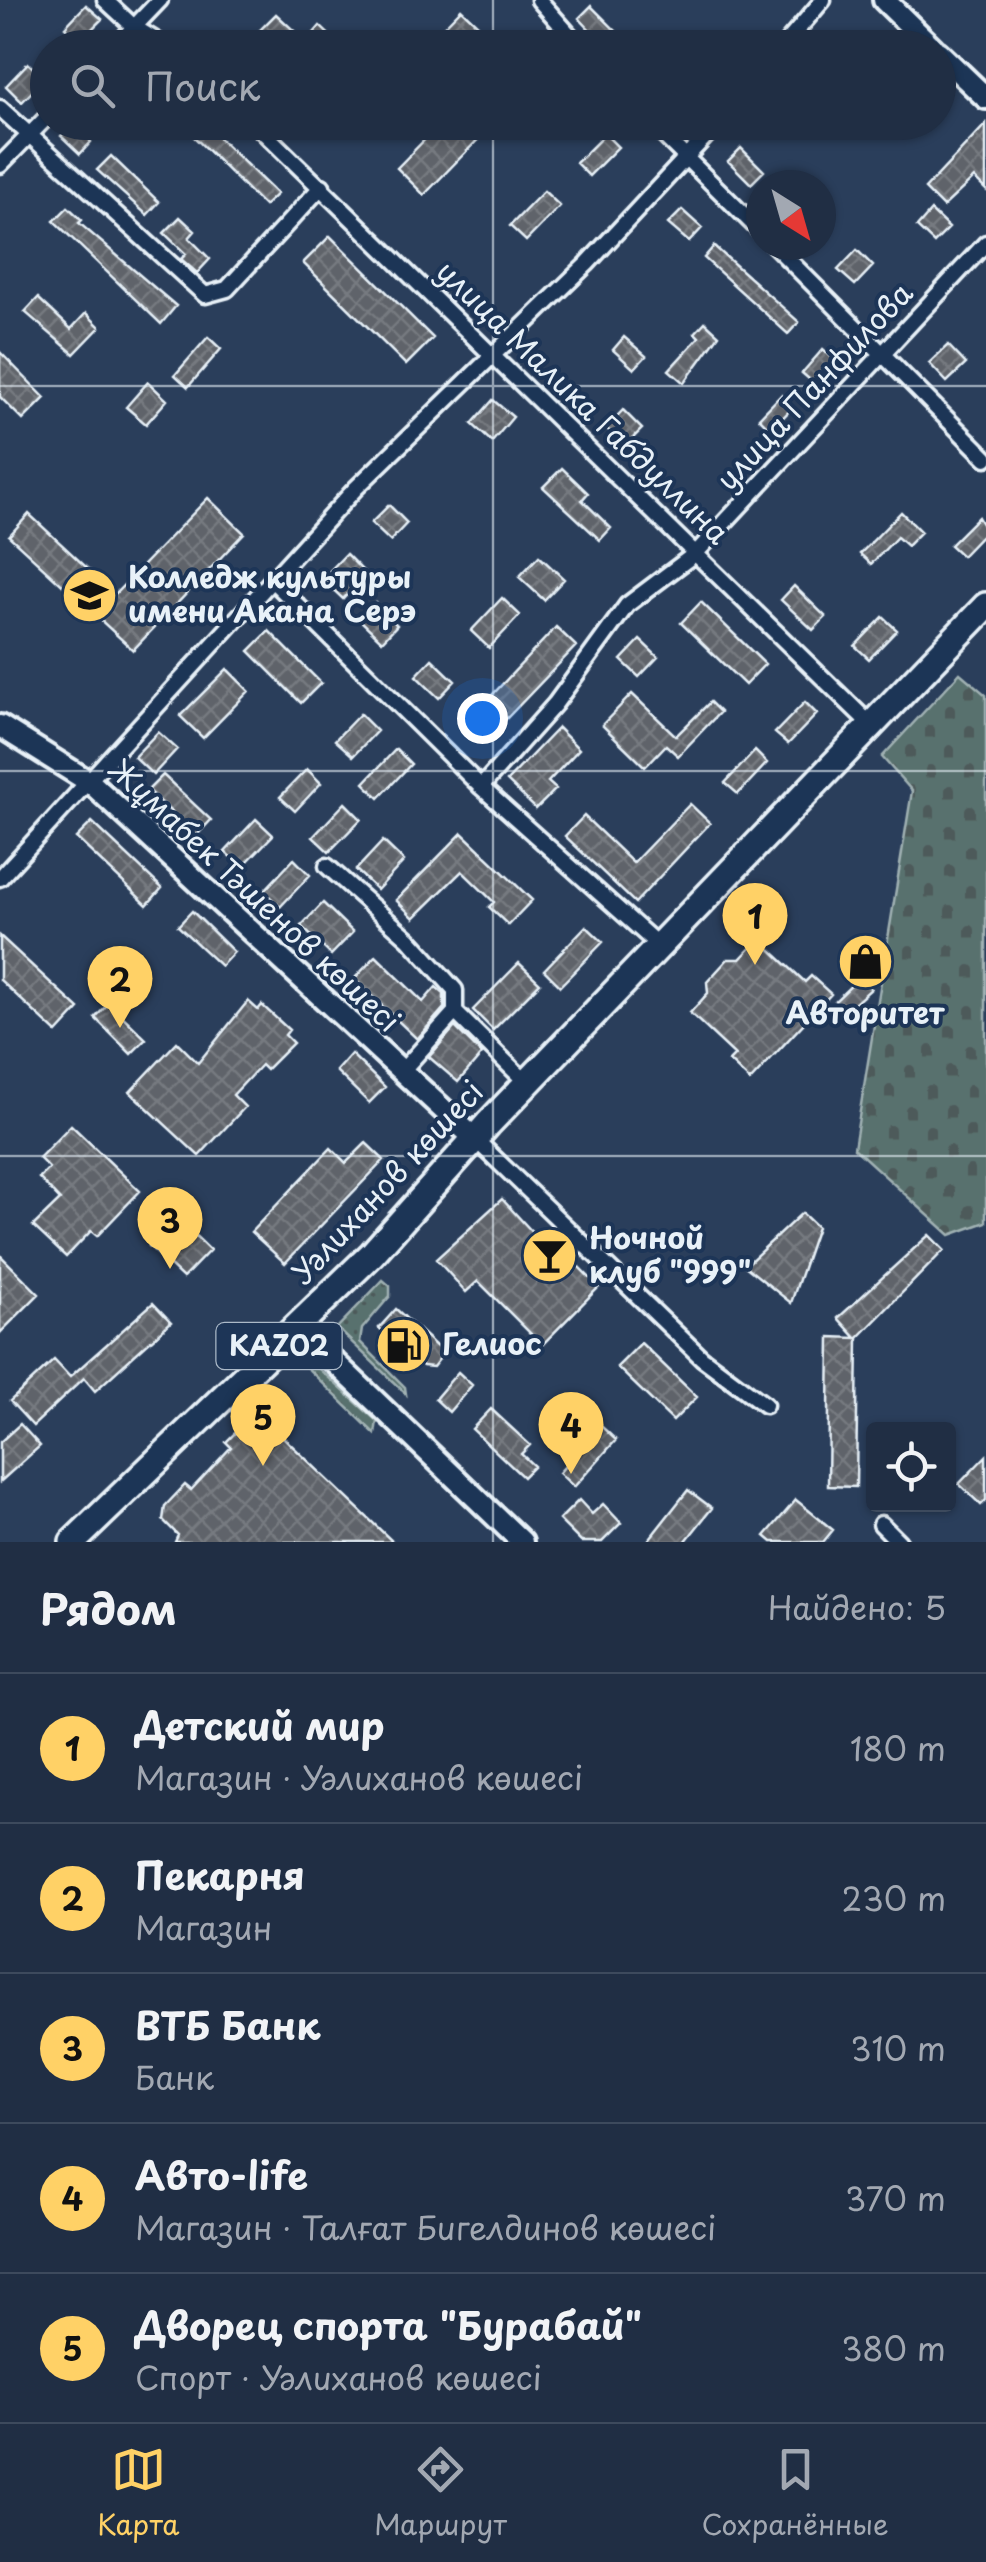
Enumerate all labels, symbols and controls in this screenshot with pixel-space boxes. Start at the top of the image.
search box [30,30,956,140]
text: Поиск [145,57,260,114]
icon: search [65,58,120,113]
north arrow [746,170,836,260]
street label: улица Малика Габдуллина [427,249,740,554]
street label: улица Панфилова [704,271,922,500]
place label: Колледж культуры имени Акана Серэ [128,553,416,632]
school or university icon: Колледж культуры имени Акана Серэ [59,565,119,625]
your location [457,693,508,744]
street label: Жұмабек Тәшенов көшесі [100,747,412,1042]
pin: 1 [722,882,788,965]
shop icon: Авторитет [835,931,895,991]
pin: 2 [88,946,152,1028]
place label: Авторитет [786,989,945,1034]
street label: Уәлиханов көшесі [280,1069,493,1293]
pin: 3 [138,1186,202,1269]
place label: Ночной клуб "999" [589,1214,751,1293]
bar icon: Ночной клуб "999" [520,1226,580,1286]
fuel station icon: Гелиос [373,1315,433,1375]
place label: Гелиос [442,1320,542,1365]
road number: KАZ02 [216,1323,342,1369]
pin: 5 [230,1384,296,1466]
pin: 4 [538,1392,604,1474]
map controls [866,1422,956,1512]
button: locate [866,1422,956,1512]
text: Рядом [40,1576,177,1639]
text: Найдено: 5 [768,1583,946,1631]
text: Детский мир [135,1696,385,1753]
text: 1 [65,1724,80,1772]
text: 180 m [850,1724,946,1772]
text: Магазин · Уәлиханов көшесі [135,1753,583,1801]
text: Пекарня [135,1846,305,1903]
text: 2 [61,1874,84,1922]
text: 230 m [841,1874,946,1922]
text: Магазин [135,1903,272,1951]
text: ВТБ Банк [135,1996,320,2053]
text: 3 [62,2024,83,2072]
text: 310 m [850,2024,946,2072]
text: Банк [135,2053,214,2101]
text: Авто-life [135,2146,308,2203]
text: 4 [62,2174,83,2222]
text: 370 m [845,2174,946,2222]
text: Магазин · Талғат Бигелдинов көшесі [135,2203,716,2251]
text: Дворец спорта "Бурабай" [135,2296,642,2353]
text: 5 [62,2324,83,2372]
text: 380 m [841,2324,946,2372]
text: Спорт · Уәлиханов көшесі [135,2353,542,2401]
tab: Карта [97,2442,180,2545]
tab: Маршрут [374,2442,507,2545]
tab: Сохранённые [701,2442,889,2545]

